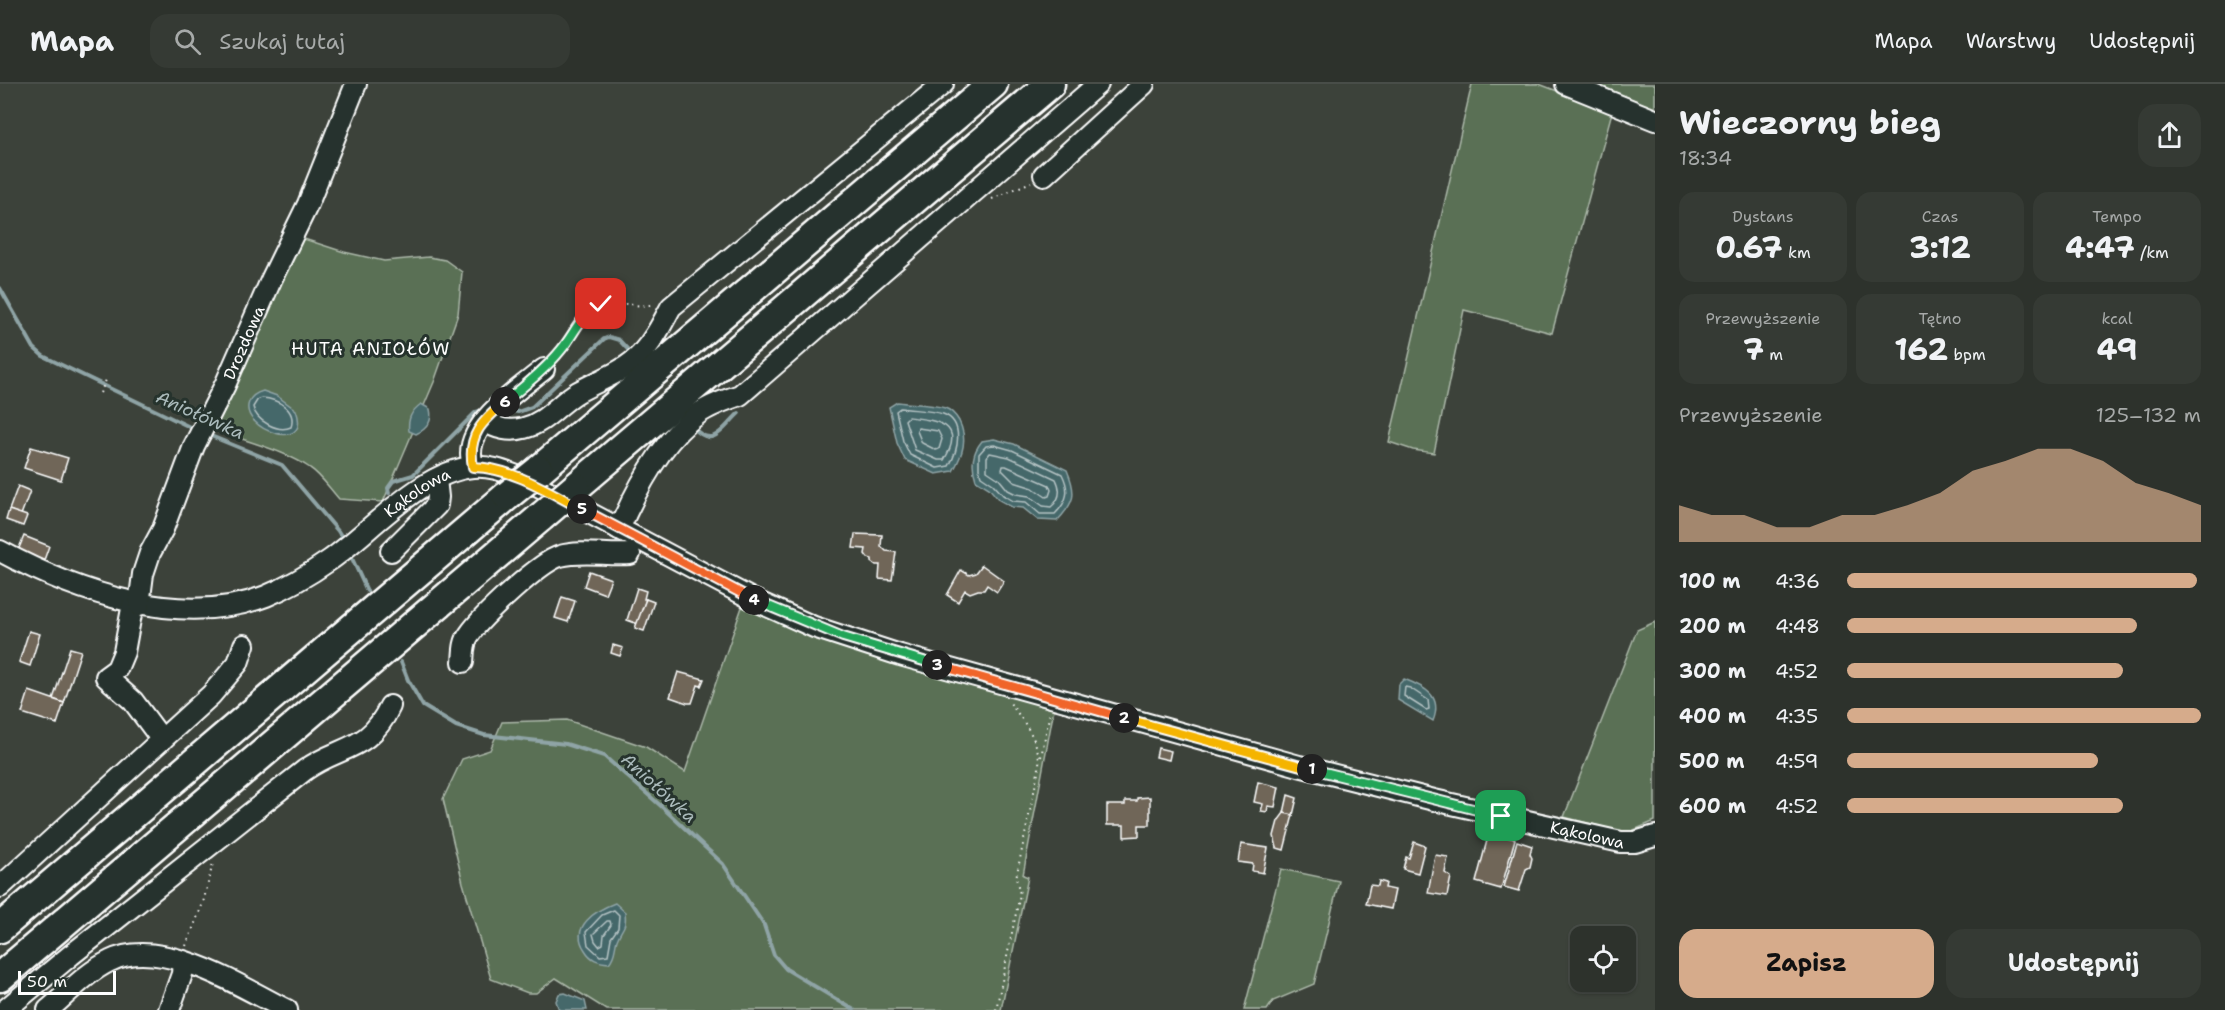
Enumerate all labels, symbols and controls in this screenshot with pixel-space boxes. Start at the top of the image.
search box [150,14,570,68]
text: Mapa [30,22,114,60]
icon: search [171,25,204,58]
text: Szukaj tutaj [219,27,345,56]
text: Mapa [1875,27,1933,55]
text: Warstwy [1966,27,2056,55]
text: Udostępnij [2089,27,2195,55]
text: Wieczorny bieg [1679,100,1941,145]
button: share [2138,104,2201,167]
text: 18:34 [1679,145,1732,171]
text: Dystans [1732,206,1794,227]
text: Czas [1922,206,1958,227]
text: Tempo [2092,206,2142,227]
text: 0.67 [1715,227,1783,268]
text: 3:12 [1909,227,1971,268]
text: 4:47 [2065,227,2135,268]
text: km [1783,242,1811,263]
text: /km [2135,242,2169,263]
pin [575,278,626,329]
icon: check [584,287,617,320]
street label: Drozdowa [218,302,269,383]
text: Przewyższenie [1706,308,1820,329]
text: Tętno [1919,308,1961,329]
text: kcal [2101,308,2133,329]
text: 7 [1743,329,1764,370]
text: 162 [1894,329,1948,370]
text: 49 [2096,329,2138,370]
district label: HUTA ANIOŁÓW [291,337,451,361]
text: m [1764,344,1783,365]
text: bpm [1948,344,1986,365]
water label: Aniołówka [152,385,248,445]
pin: 6 [490,387,520,417]
text: 6 [499,391,511,412]
text: Przewyższenie [1679,402,1823,428]
text: 125–132 m [2096,402,2201,428]
street label: Kąkolowa [379,463,453,522]
pin: 5 [567,494,597,524]
text: 5 [577,498,587,519]
text: 100 m [1679,568,1741,594]
text: 4:36 [1775,568,1820,594]
pin: 4 [739,585,769,615]
text: 4 [748,589,760,610]
text: 200 m [1679,613,1746,639]
text: 4:48 [1775,613,1820,639]
pin: 3 [922,650,952,680]
text: 3 [931,654,943,675]
text: 300 m [1679,658,1746,684]
text: 4:52 [1775,658,1818,684]
pin: 2 [1109,703,1139,733]
text: 400 m [1679,703,1746,729]
text: 4:35 [1775,703,1818,729]
text: 2 [1118,707,1130,728]
water label: Aniołówka [616,748,702,828]
text: 500 m [1679,748,1745,774]
text: 4:59 [1775,748,1819,774]
pin: 1 [1297,754,1327,784]
text: 1 [1308,758,1316,779]
pin [1475,790,1526,841]
text: 600 m [1679,793,1746,819]
text: 4:52 [1775,793,1818,819]
icon: arrive [1484,799,1517,832]
street label: Kąkolowa [1548,816,1627,853]
map controls [1570,926,1636,992]
button: locate [1570,926,1636,992]
button: Zapisz [1679,929,1934,998]
button: Udostępnij [1946,929,2201,998]
scale bar [18,968,116,996]
text: 50 m [27,971,67,992]

